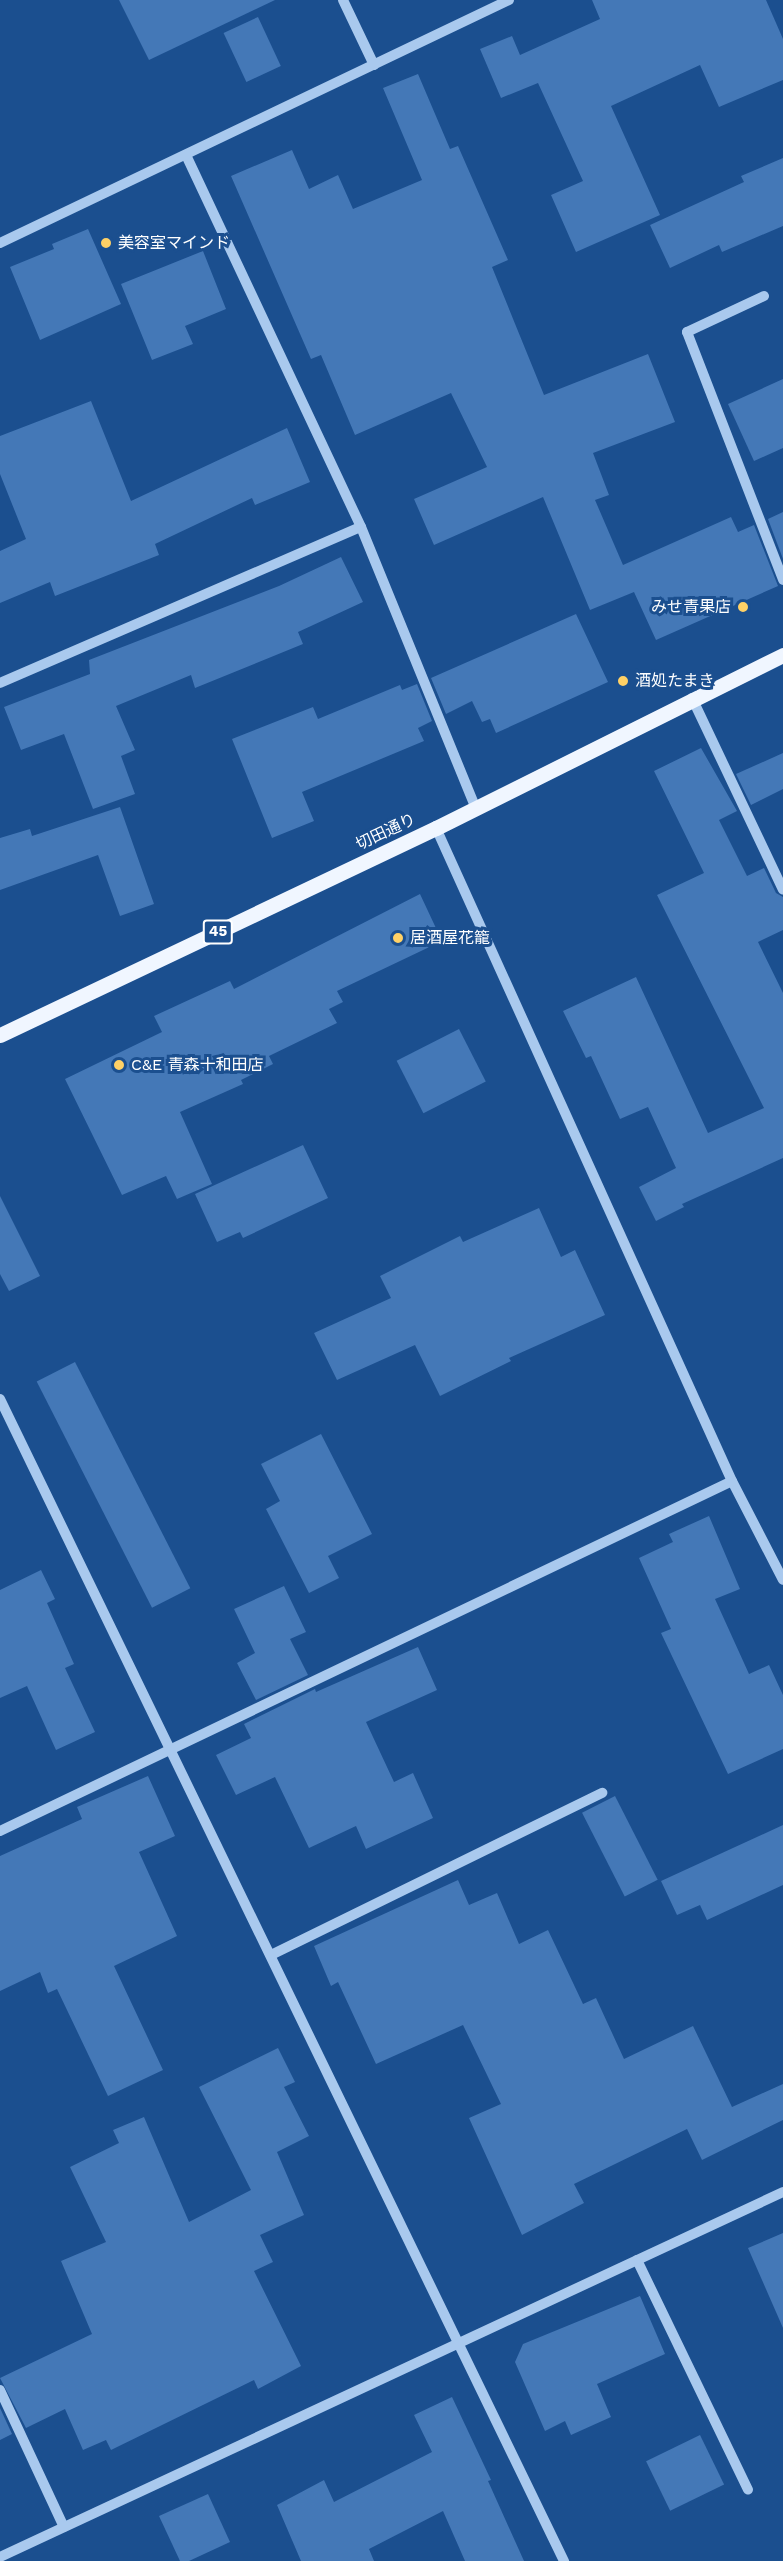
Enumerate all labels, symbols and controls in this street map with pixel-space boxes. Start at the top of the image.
place label: 美容室マインド [118,233,230,253]
marker: 美容室マインド [99,236,113,250]
place label: みせ青果店 [651,597,731,617]
marker: みせ青果店 [736,600,750,614]
place label: 酒処たまき [635,671,715,691]
marker: 酒処たまき [616,674,630,688]
street label: 切田通り [353,810,419,854]
road number: 45 [202,920,234,944]
place label: 居酒屋花籠 [410,928,490,948]
marker: 居酒屋花籠 [391,931,405,945]
place label: C&E 青森十和田店 [131,1055,264,1075]
marker: C&E 青森十和田店 [112,1058,126,1072]

